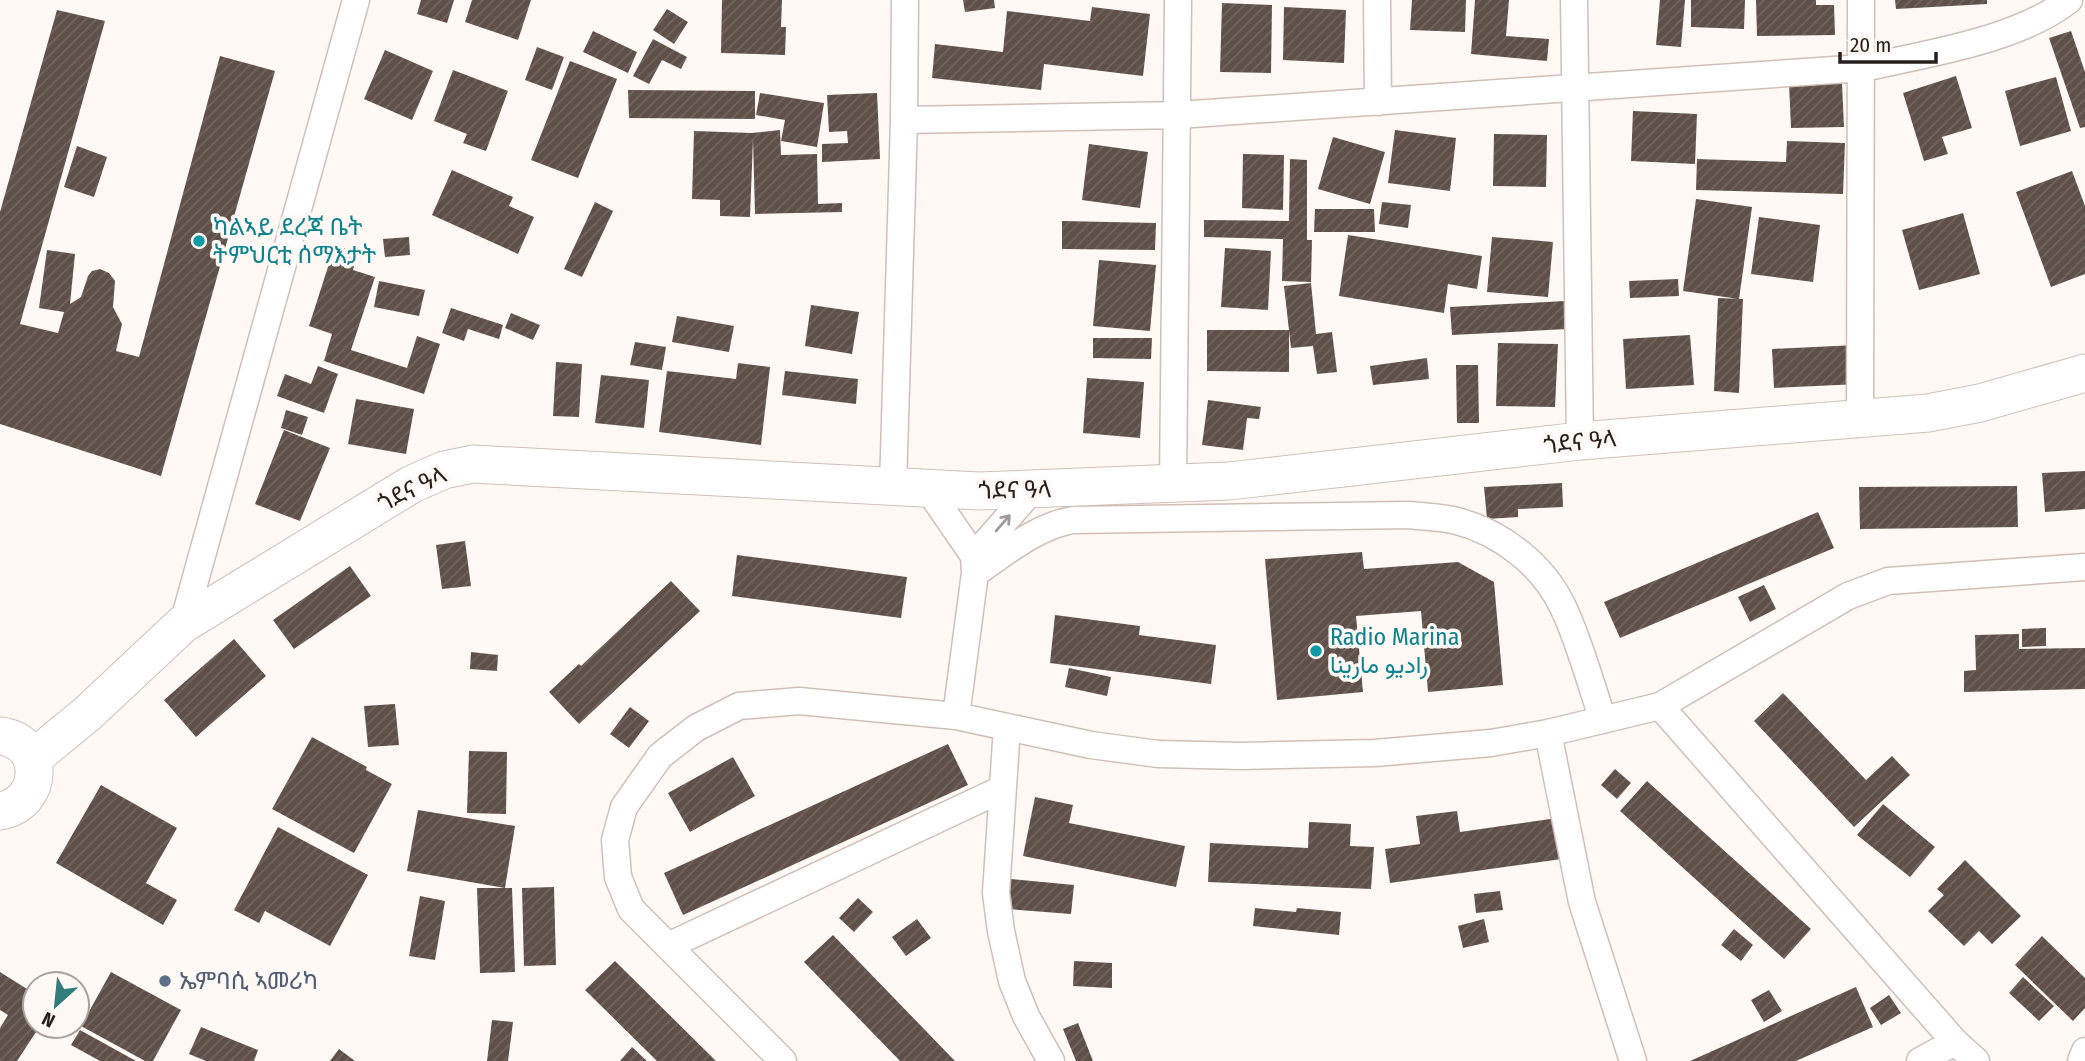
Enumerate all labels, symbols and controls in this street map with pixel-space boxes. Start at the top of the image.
scale bar [1840,21,1936,65]
text: 20 m [1850,32,1891,58]
place label: ካልኣይ ደረጃ ቤት ትምህርቲ ሰማእታት [213,213,377,269]
marker: ካልኣይ ደረጃ ቤት ትምህርቲ ሰማእታት [191,233,207,249]
street label: ጎደና ዓላ [1542,424,1618,460]
street label: ጎደና ዓላ [373,460,451,518]
street label: ጎደና ዓላ [978,475,1052,505]
one-way arrow [995,515,1011,533]
place label: Radio Marina راديو مارينا [1330,623,1459,680]
marker: Radio Marina راديو مارينا [1308,643,1324,659]
place label: ኤምባሲ ኣመሪካ [179,967,318,995]
north arrow [21,970,91,1040]
marker: ኤምባሲ ኣመሪካ [157,973,173,989]
text: N [38,1007,59,1033]

